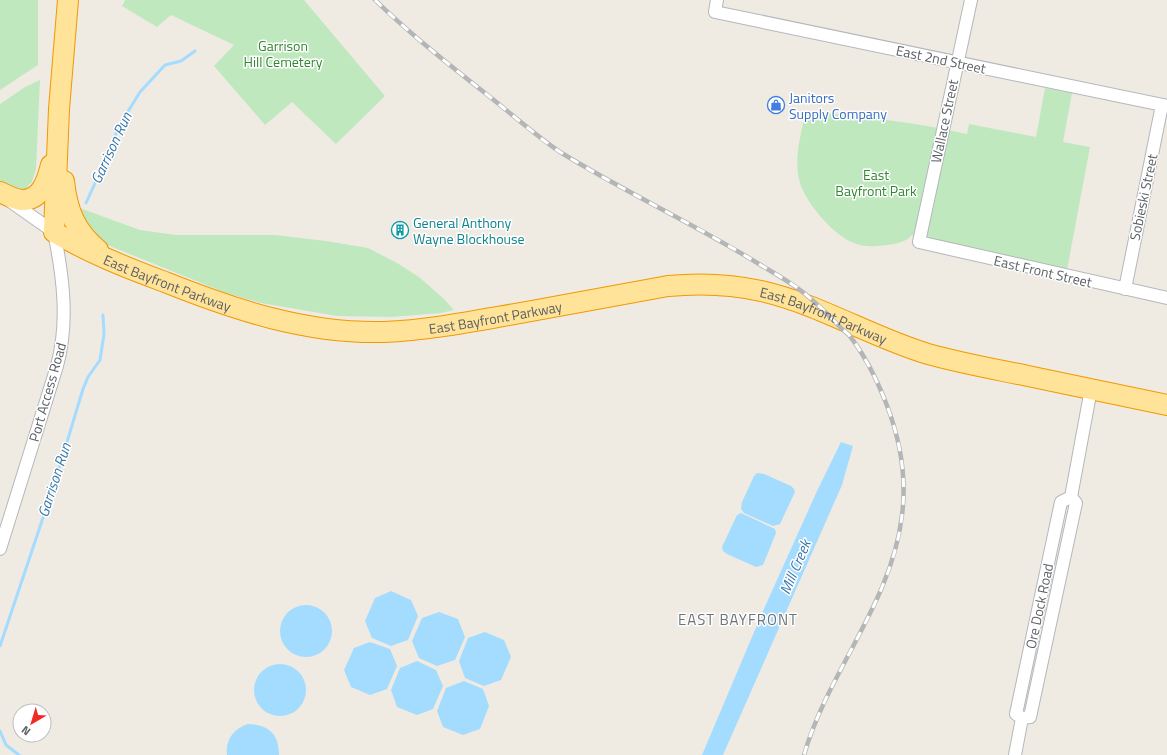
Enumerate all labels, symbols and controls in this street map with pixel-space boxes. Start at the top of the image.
park label: Garrison Hill Cemetery [244,35,323,72]
street label: East 2nd Street [894,39,988,79]
street label: Wallace Street [925,77,963,165]
place label: Janitors Supply Company [789,87,887,124]
shop icon: Janitors Supply Company [766,95,786,115]
water label: Garrison Run [84,108,138,188]
street label: Sobieski Street [1124,152,1162,242]
park label: East Bayfront Park [835,164,917,201]
place label: General Anthony Wayne Blockhouse [413,212,525,249]
building icon: General Anthony Wayne Blockhouse [390,220,410,240]
street label: East Bayfront Parkway [100,248,234,316]
street label: East Front Street [992,250,1094,292]
street label: East Bayfront Parkway [758,281,891,349]
street label: East Bayfront Parkway [427,295,564,339]
street label: Port Access Road [23,340,71,444]
water label: Garrison Run [31,439,77,520]
water label: Mill Creek [773,534,818,598]
street label: Ore Dock Road [1020,561,1058,651]
district label: EAST BAYFRONT [678,608,798,631]
north arrow [12,703,52,743]
text: N [18,722,34,740]

